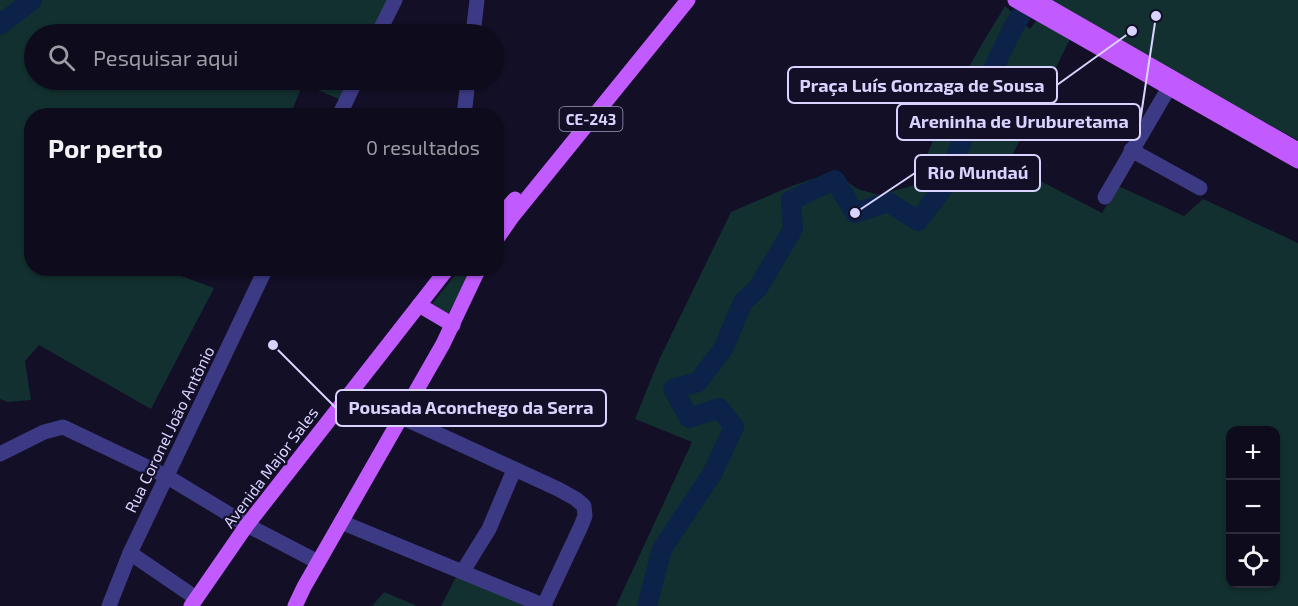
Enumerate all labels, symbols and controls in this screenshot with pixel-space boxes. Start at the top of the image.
search box [24,24,504,90]
icon: search [45,41,78,74]
text: Pesquisar aqui [93,44,239,70]
callout: Praça Luís Gonzaga de Sousa [788,67,1057,103]
text: Praça Luís Gonzaga de Sousa [800,74,1044,97]
callout: Areninha de Uruburetama [897,104,1140,140]
road number: CE-243 [560,107,622,131]
text: Areninha de Uruburetama [909,110,1129,132]
text: Por perto [48,132,163,163]
text: 0 resultados [366,135,480,159]
callout: Rio Mundaú [915,155,1040,191]
text: Rio Mundaú [928,161,1028,183]
street label: Rua Coronel João Antônio [120,343,218,515]
callout: Pousada Aconchego da Serra [336,390,606,426]
text: Pousada Aconchego da Serra [348,396,594,418]
street label: Avenida Major Sales [218,403,322,532]
map controls [1226,426,1280,588]
button: + [1226,426,1280,480]
button: − [1226,480,1280,534]
button: locate [1226,534,1280,588]

